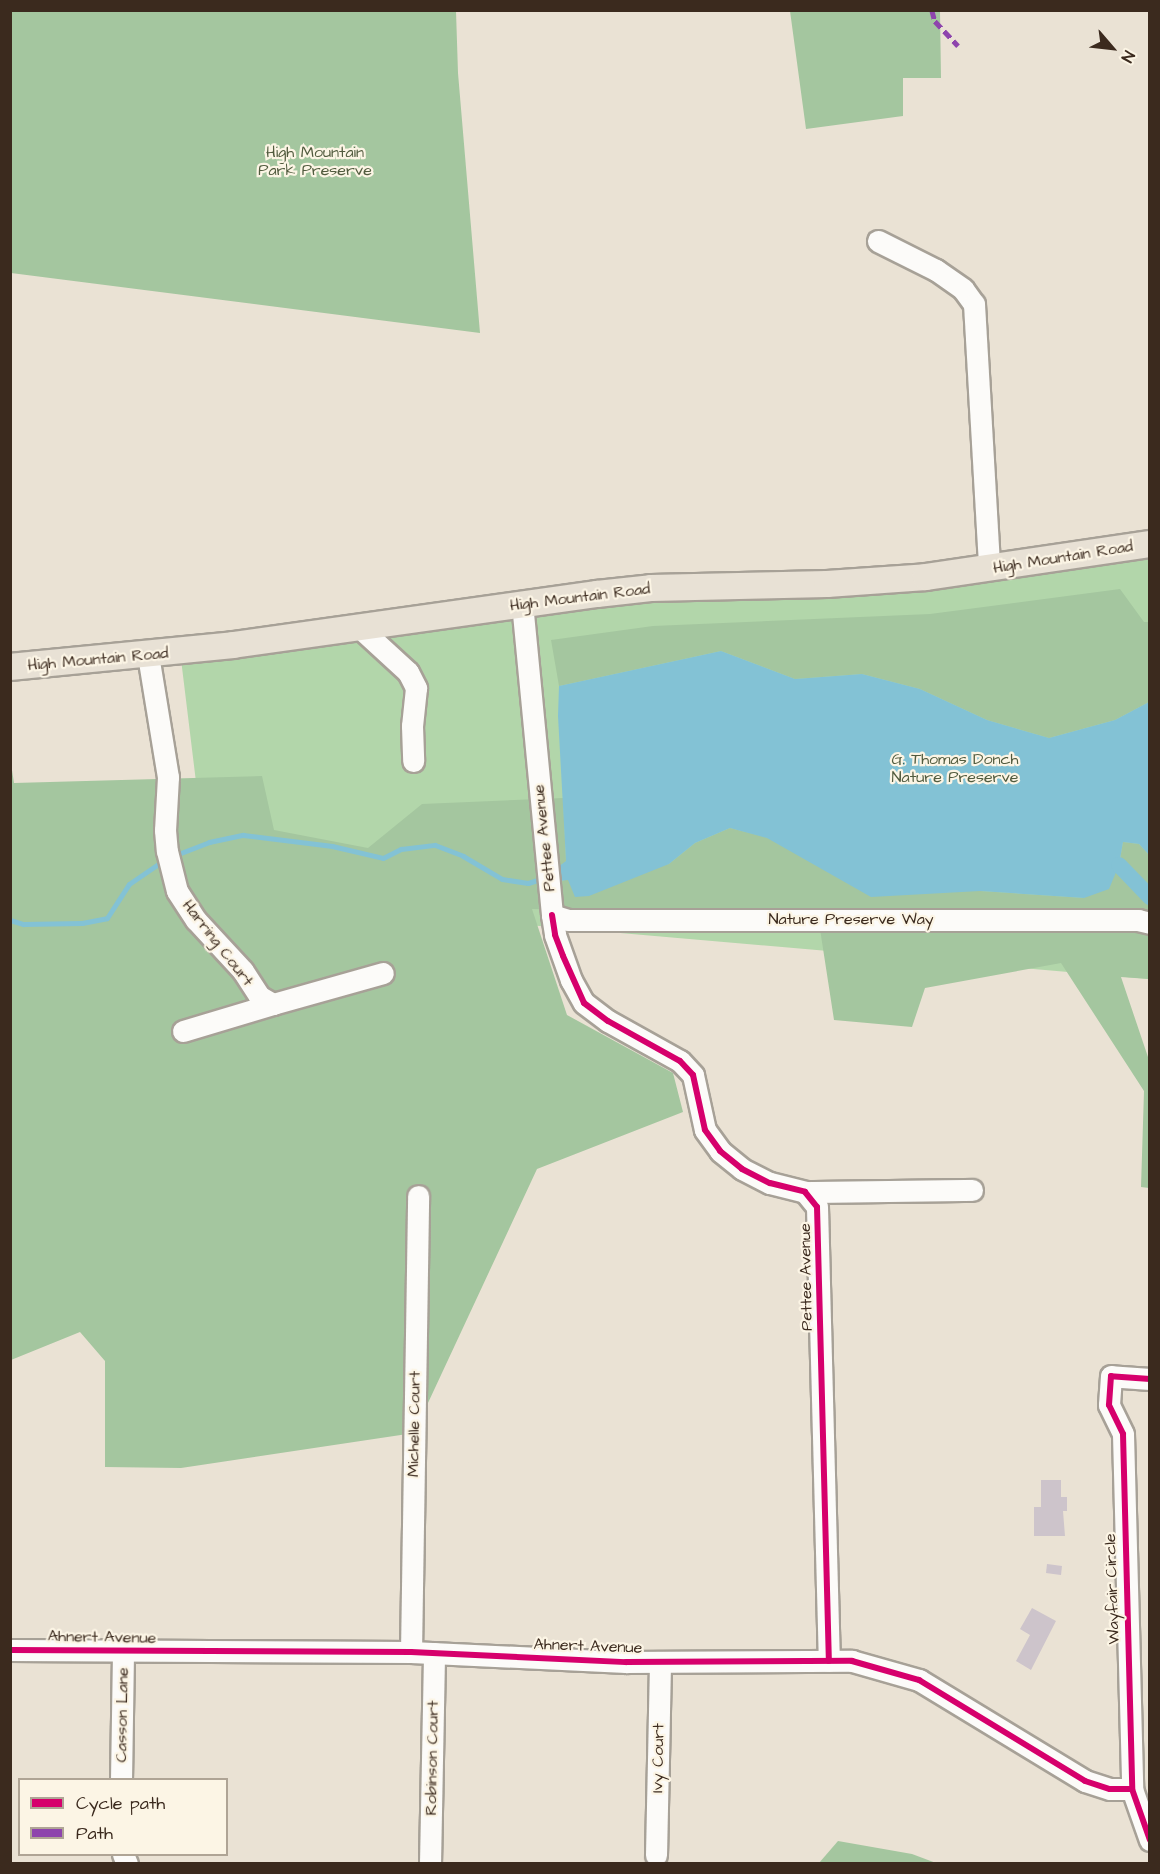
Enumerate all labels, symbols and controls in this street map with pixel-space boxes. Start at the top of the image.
north arrow [1082,18,1142,78]
text: N [1116,47,1140,66]
park label: High Mountain Park Preserve [258,142,372,180]
street label: High Mountain Road [992,536,1134,578]
street label: High Mountain Road [509,579,651,615]
street label: High Mountain Road [27,643,169,675]
park label: G. Thomas Donch Nature Preserve [891,749,1019,787]
street label: Pettee Avenue [529,784,559,892]
street label: Harring Court [178,896,258,990]
street label: Nature Preserve Way [768,909,934,929]
street label: Pettee Avenue [795,1223,817,1331]
street label: Michelle Court [403,1371,425,1477]
street label: Wayfair Circle [1100,1533,1124,1645]
street label: Ahnert Avenue [48,1626,156,1648]
street label: Ahnert Avenue [533,1635,643,1657]
street label: Casson Lane [112,1667,132,1763]
street label: Robinson Court [421,1700,443,1816]
street label: Ivy Court [648,1723,668,1793]
legend [18,1778,228,1856]
text: Cycle path [76,1791,165,1816]
text: Path [76,1821,113,1846]

